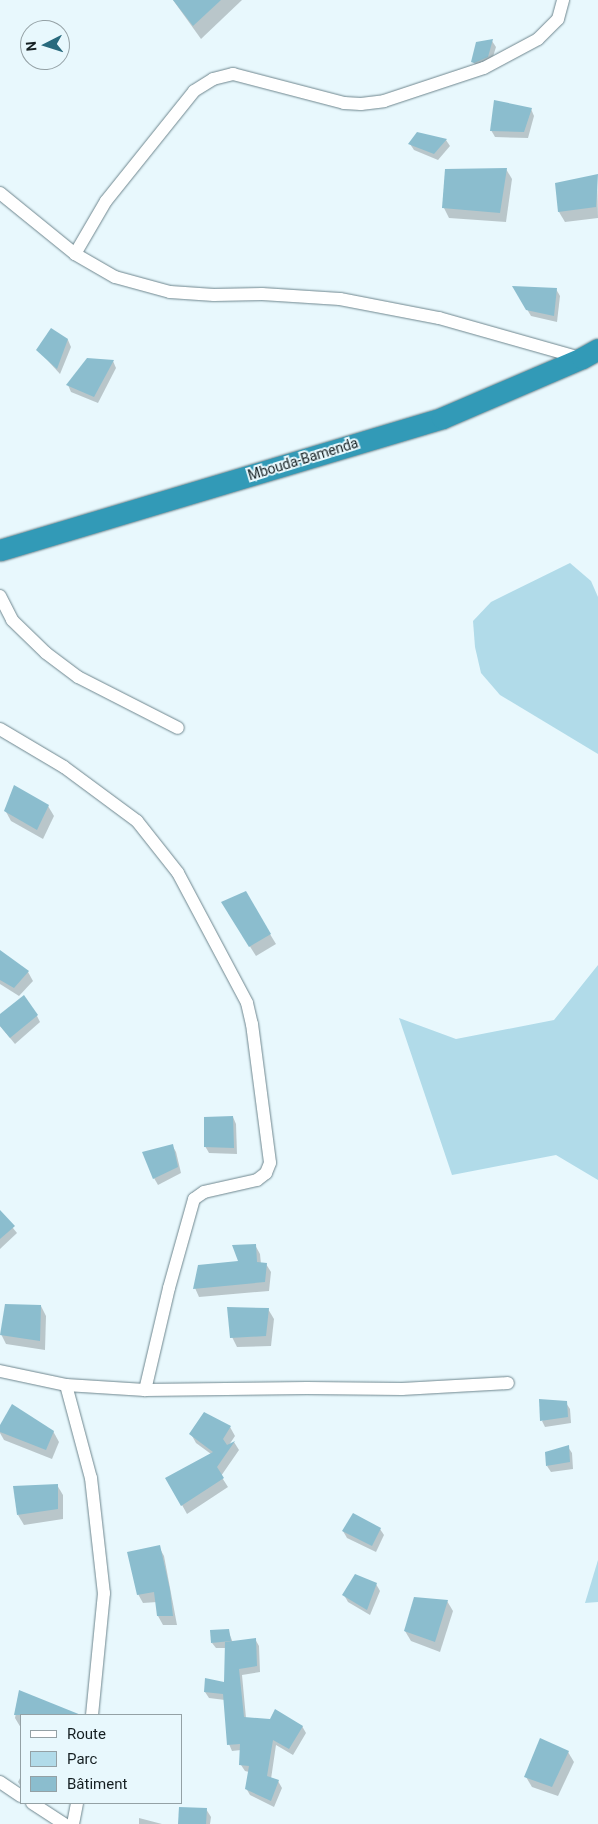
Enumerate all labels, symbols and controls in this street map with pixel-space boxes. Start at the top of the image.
north arrow [20,20,70,70]
text: N [23,41,39,52]
street label: Mbouda-Bamenda [246,434,360,484]
legend [20,1714,182,1804]
text: Route [67,1725,106,1743]
text: Parc [67,1750,97,1768]
text: Bâtiment [67,1775,127,1793]

